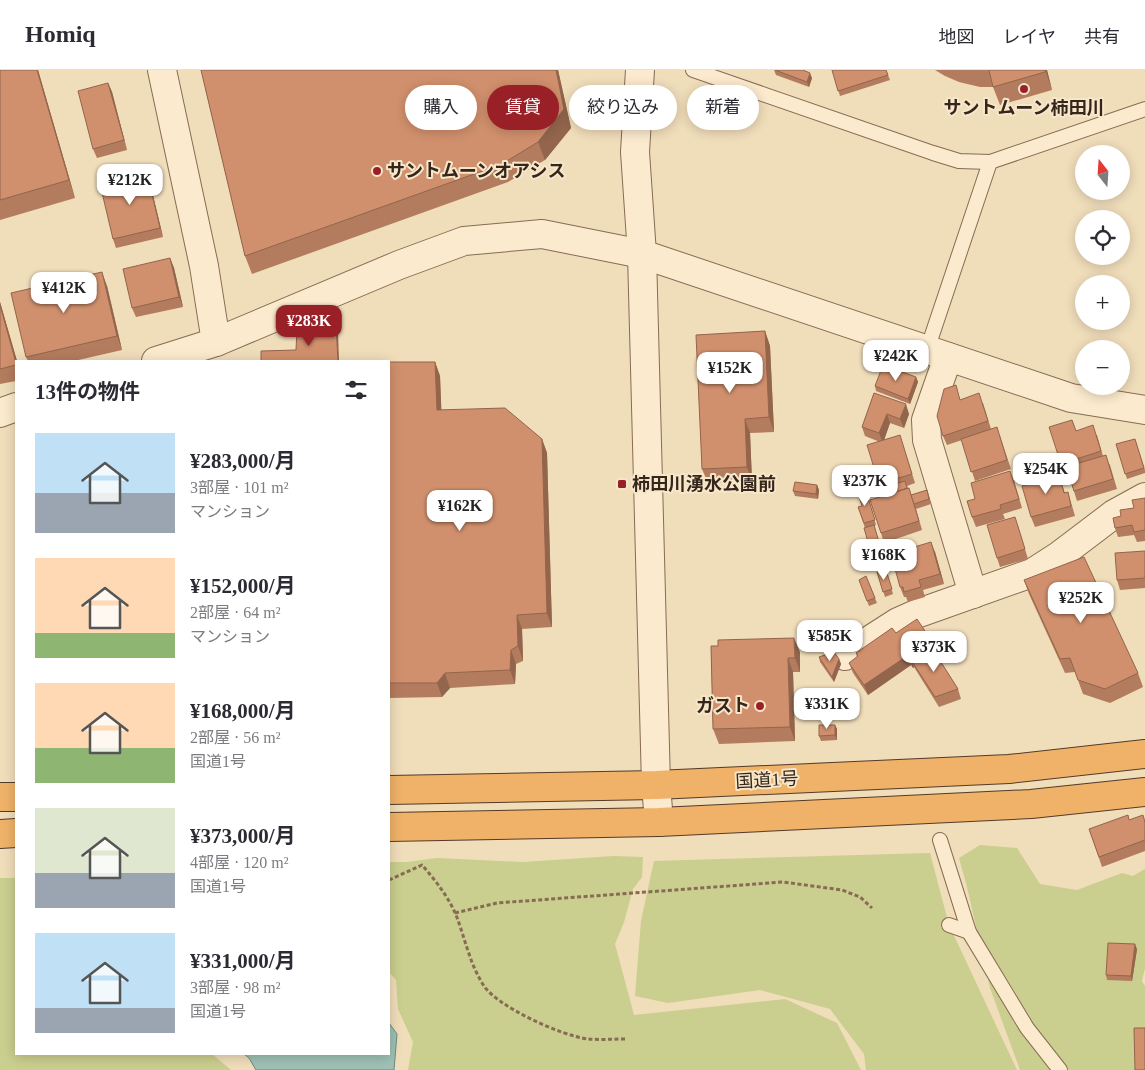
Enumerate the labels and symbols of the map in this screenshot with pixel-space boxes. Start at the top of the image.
marker: サントムーン柿田川 [1018,83,1030,95]
place label: サントムーン柿田川 [943,98,1105,118]
north arrow [1075,145,1130,200]
place label: サントムーンオアシス [387,161,565,181]
pin: ¥212K [95,164,165,206]
marker: サントムーンオアシス [371,165,383,177]
pin: ¥412K [29,272,99,314]
pin: ¥283K [274,304,344,347]
pin: ¥242K [861,340,931,382]
pin: ¥152K [695,352,765,394]
pin: ¥254K [1011,452,1081,495]
pin: ¥237K [830,464,900,507]
place label: 柿田川湧水公園前 [632,474,776,494]
marker: 柿田川湧水公園前 [616,478,628,490]
pin: ¥162K [425,490,495,532]
pin: ¥168K [849,538,919,581]
pin: ¥252K [1046,582,1116,624]
pin: ¥585K [795,620,865,662]
pin: ¥373K [899,630,969,673]
pin: ¥331K [792,688,862,730]
place label: ガスト [696,696,750,716]
marker: ガスト [754,700,766,712]
street label: 国道1号 [735,768,799,792]

